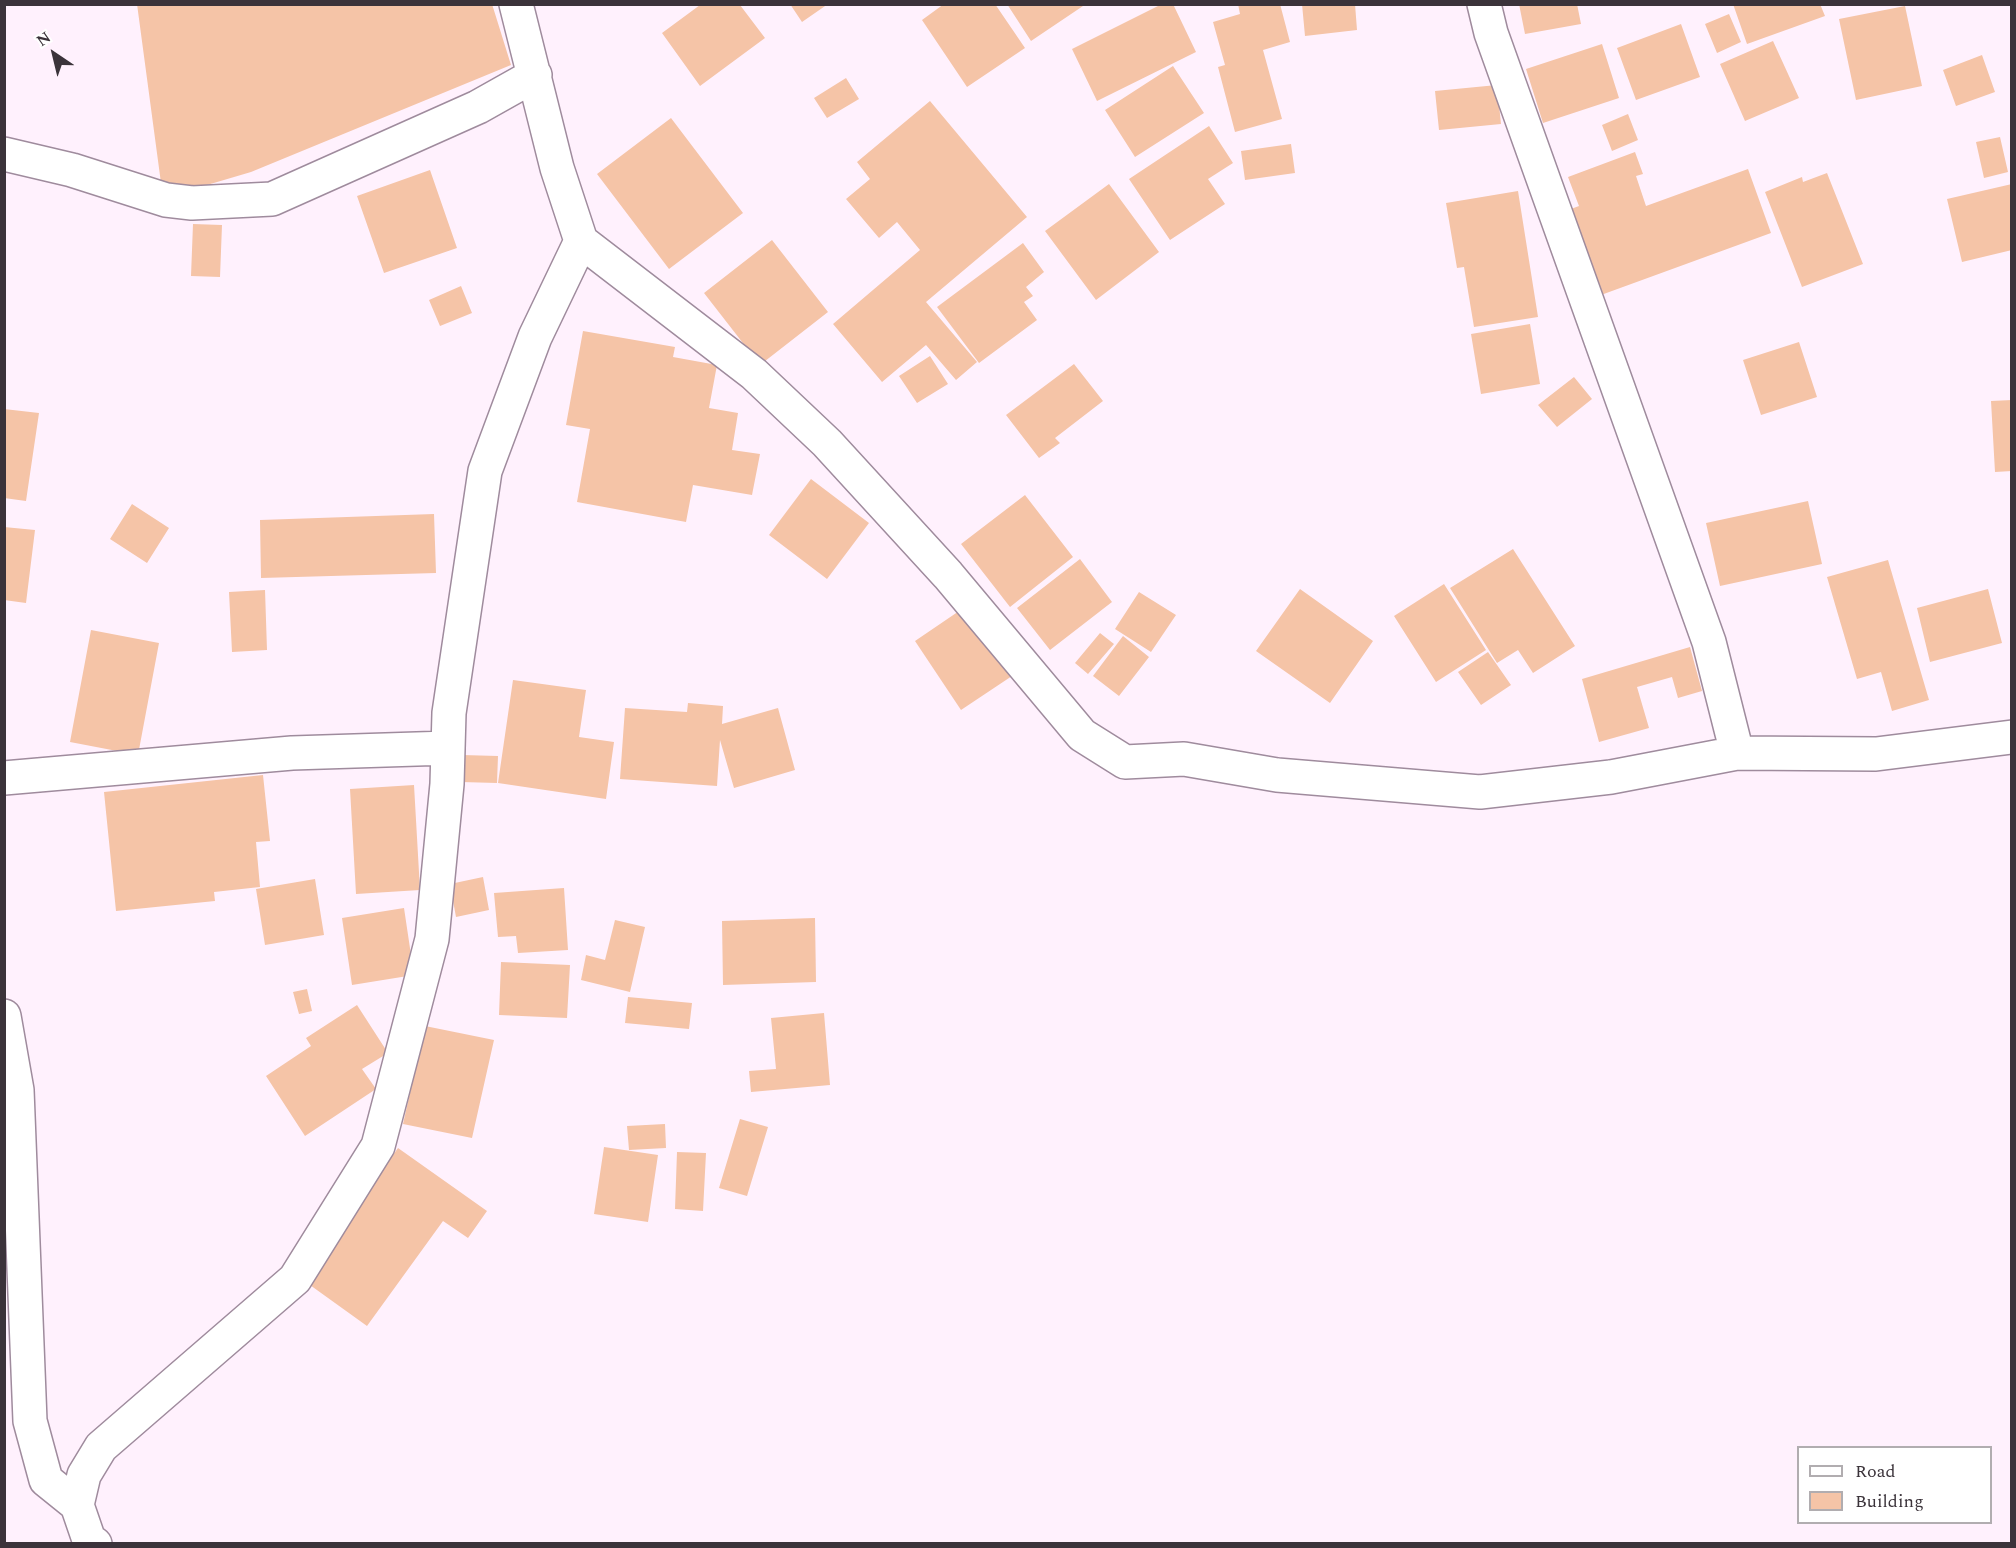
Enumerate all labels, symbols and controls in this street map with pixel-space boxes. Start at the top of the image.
north arrow [24,24,84,84]
text: N [31,26,56,53]
legend [1797,1446,1992,1524]
text: Road [1855,1458,1896,1485]
text: Building [1855,1488,1924,1515]

